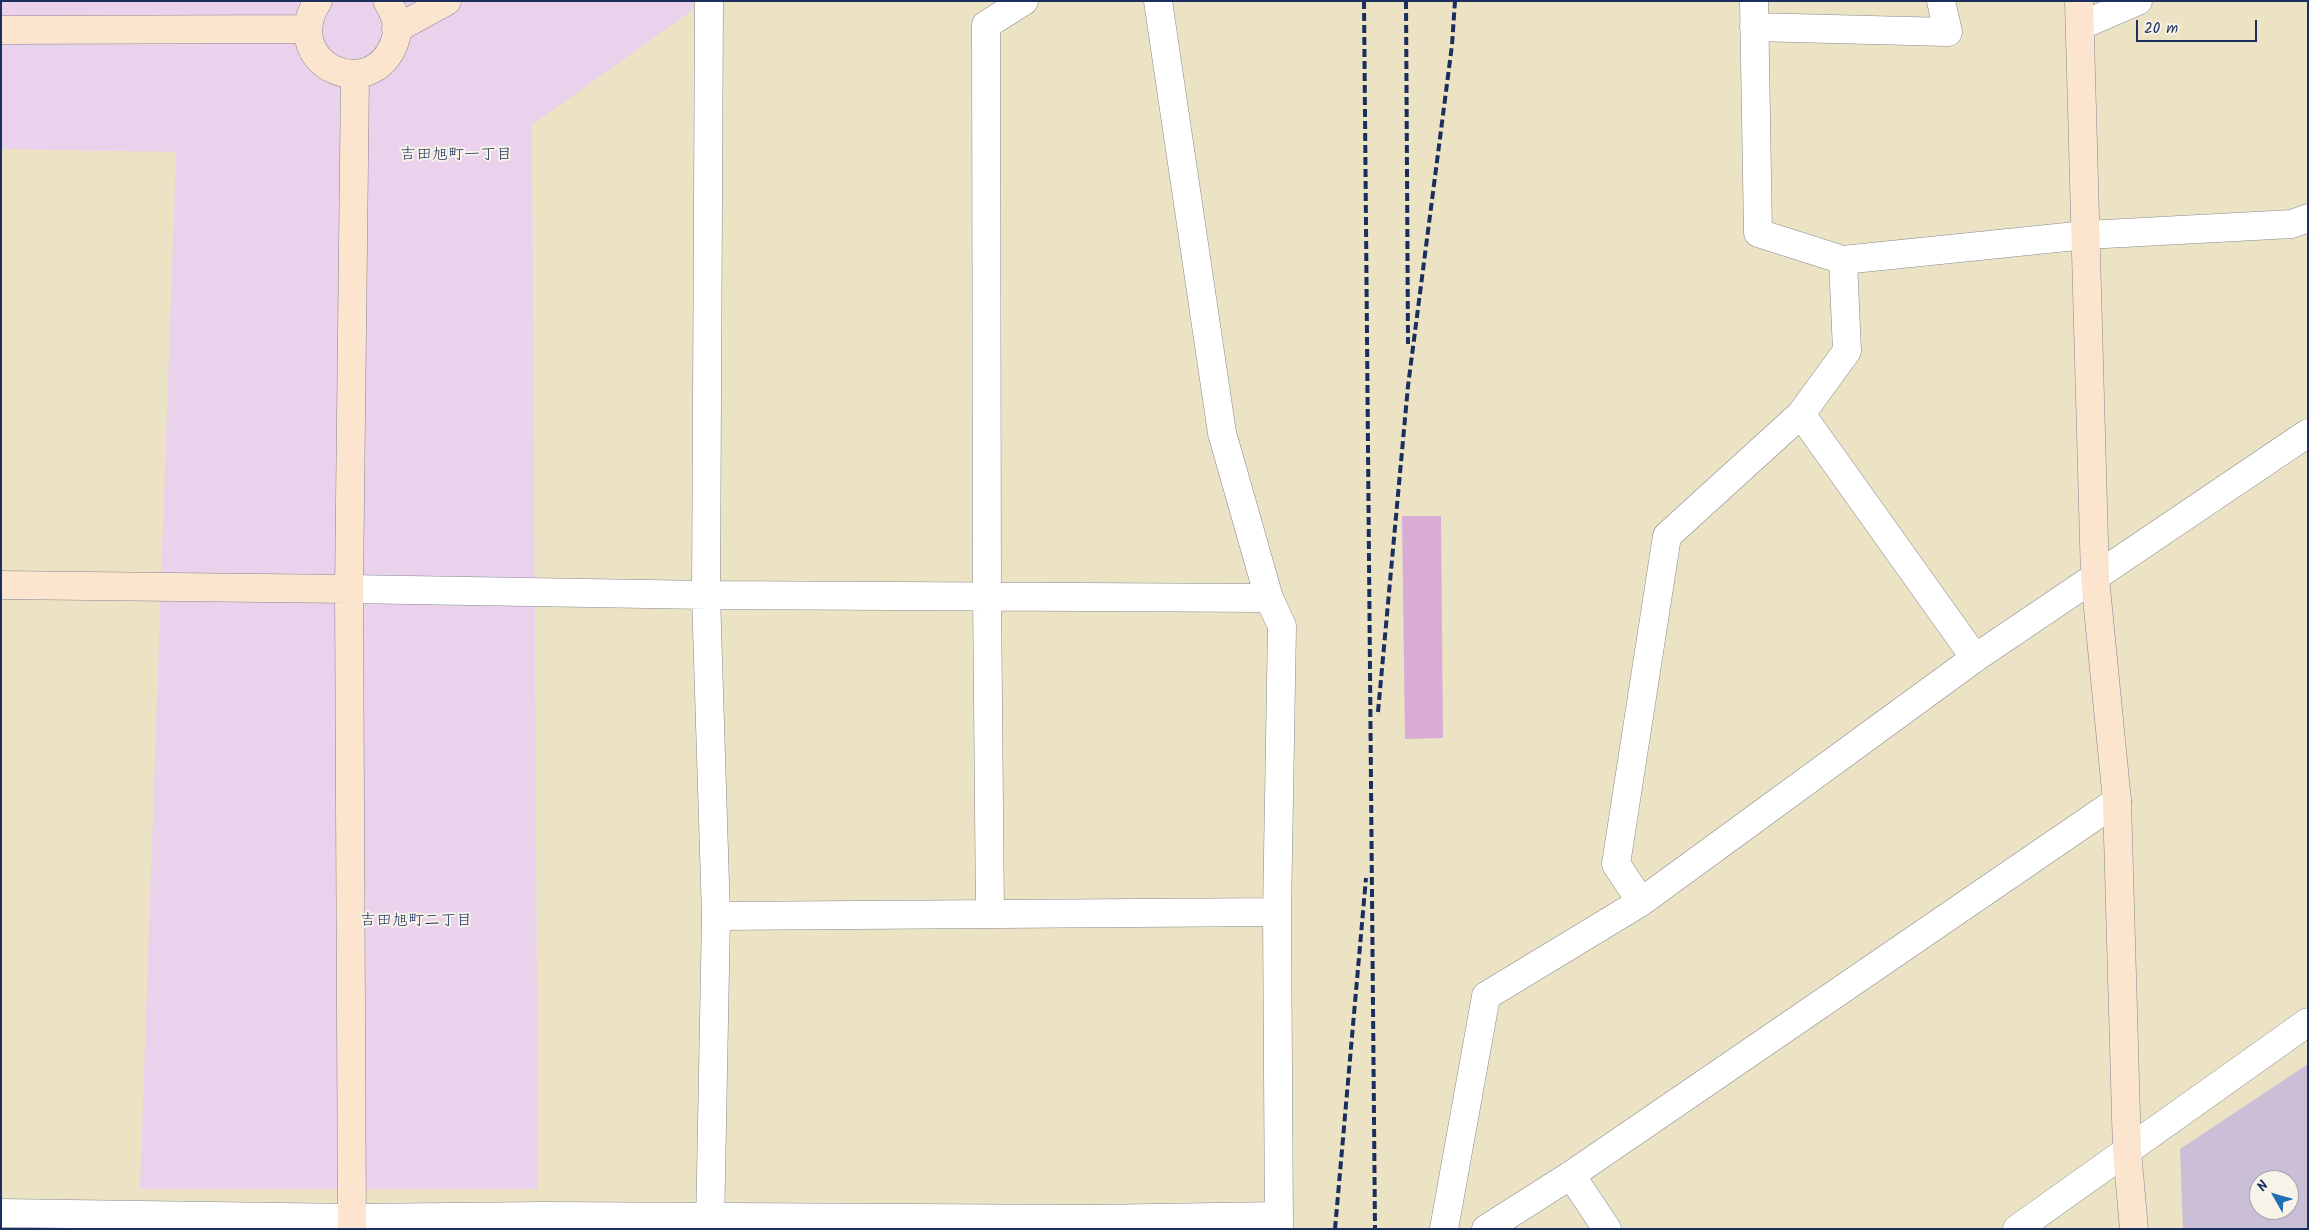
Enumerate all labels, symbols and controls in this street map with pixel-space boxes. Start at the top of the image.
scale bar [2139,10,2260,42]
text: 20 m [2144,17,2178,41]
district label: 吉田旭町一丁目 [400,146,512,166]
district label: 吉田旭町二丁目 [360,912,472,932]
north arrow [2249,1170,2299,1220]
text: N [2252,1176,2274,1197]

